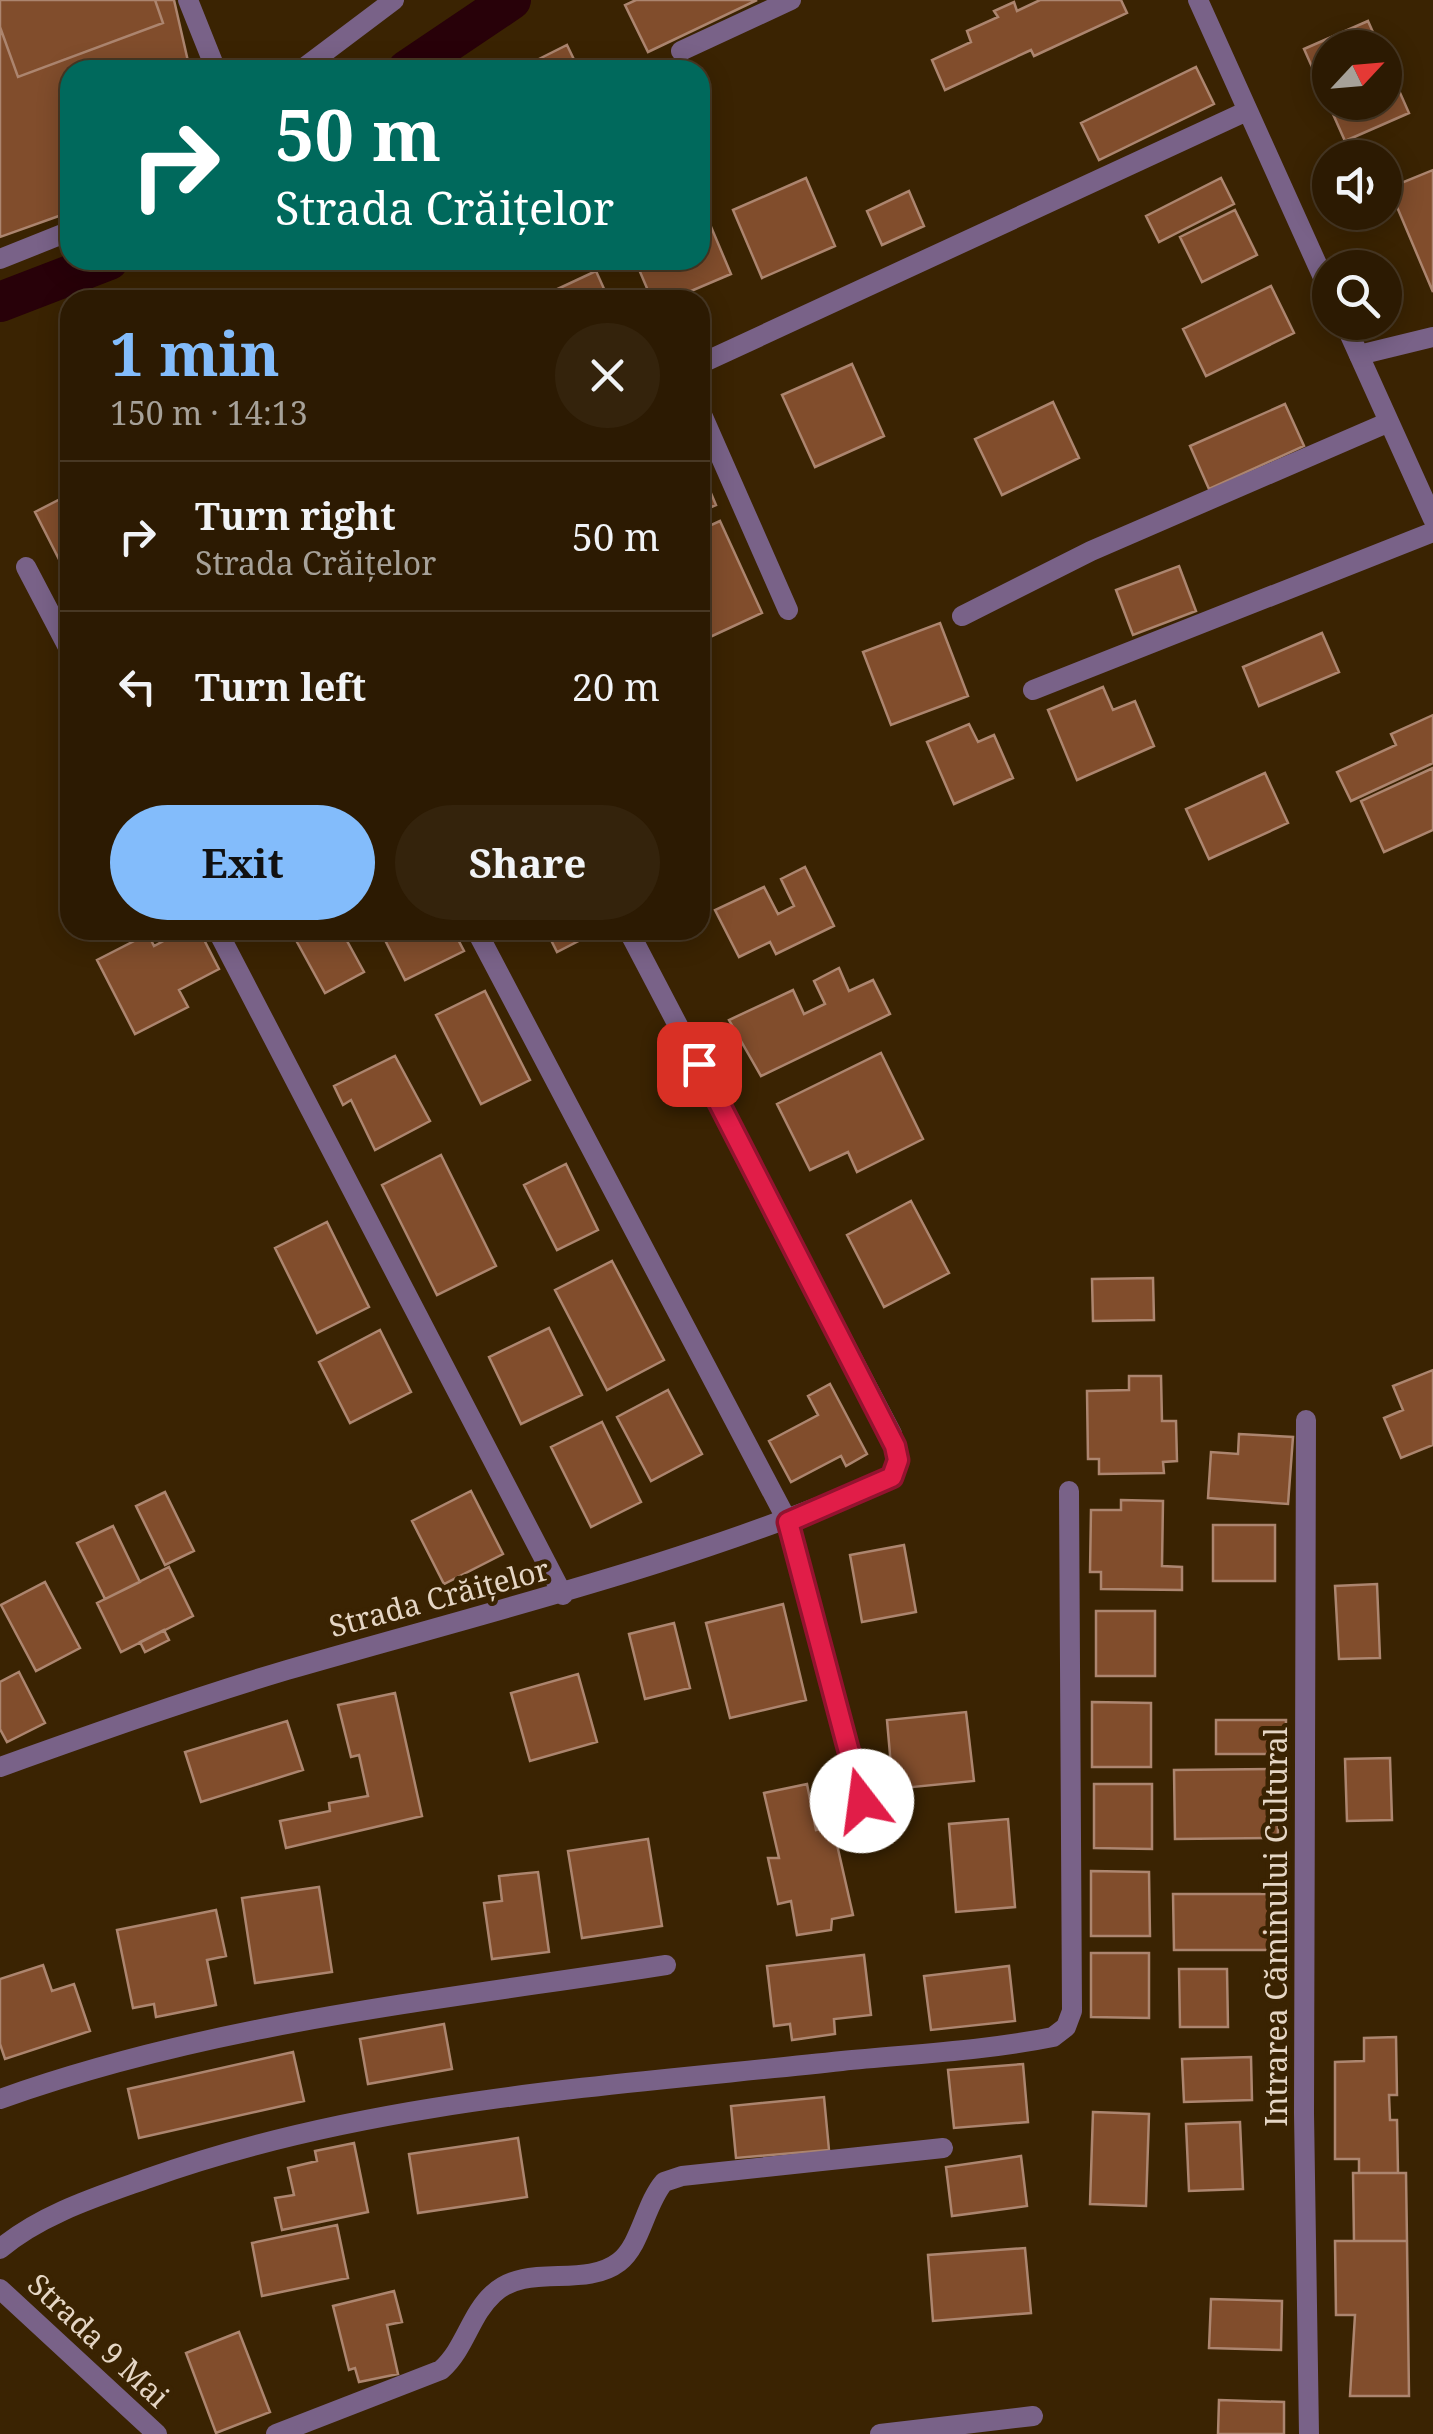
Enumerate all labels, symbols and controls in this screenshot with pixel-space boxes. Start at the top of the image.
north arrow [1312,30,1402,120]
map controls [1312,30,1402,340]
text: 50 m [275,86,441,182]
icon: right [110,100,240,230]
button: sound [1312,140,1402,230]
text: Strada Crăițelor [275,177,614,238]
button: search [1312,250,1402,340]
text: 1 min [110,312,280,394]
button: close [555,323,660,428]
text: 150 m · 14:13 [110,391,308,434]
text: Turn right [195,489,396,541]
icon: right [110,509,165,564]
text: 50 m [572,510,660,562]
text: Strada Crăițelor [195,541,436,584]
icon: left [110,659,165,714]
text: Turn left [195,660,366,712]
text: 20 m [572,660,660,712]
button: Exit [110,805,375,920]
button: Share [395,805,660,920]
pin [657,1022,742,1107]
icon: arrive [672,1037,727,1092]
street label: Strada Crăițelor [324,1548,554,1646]
street label: Intrarea Căminului Cultural [1255,1727,1296,2127]
position arrow [810,1749,914,1853]
street label: Strada 9 Mai [19,2264,179,2417]

